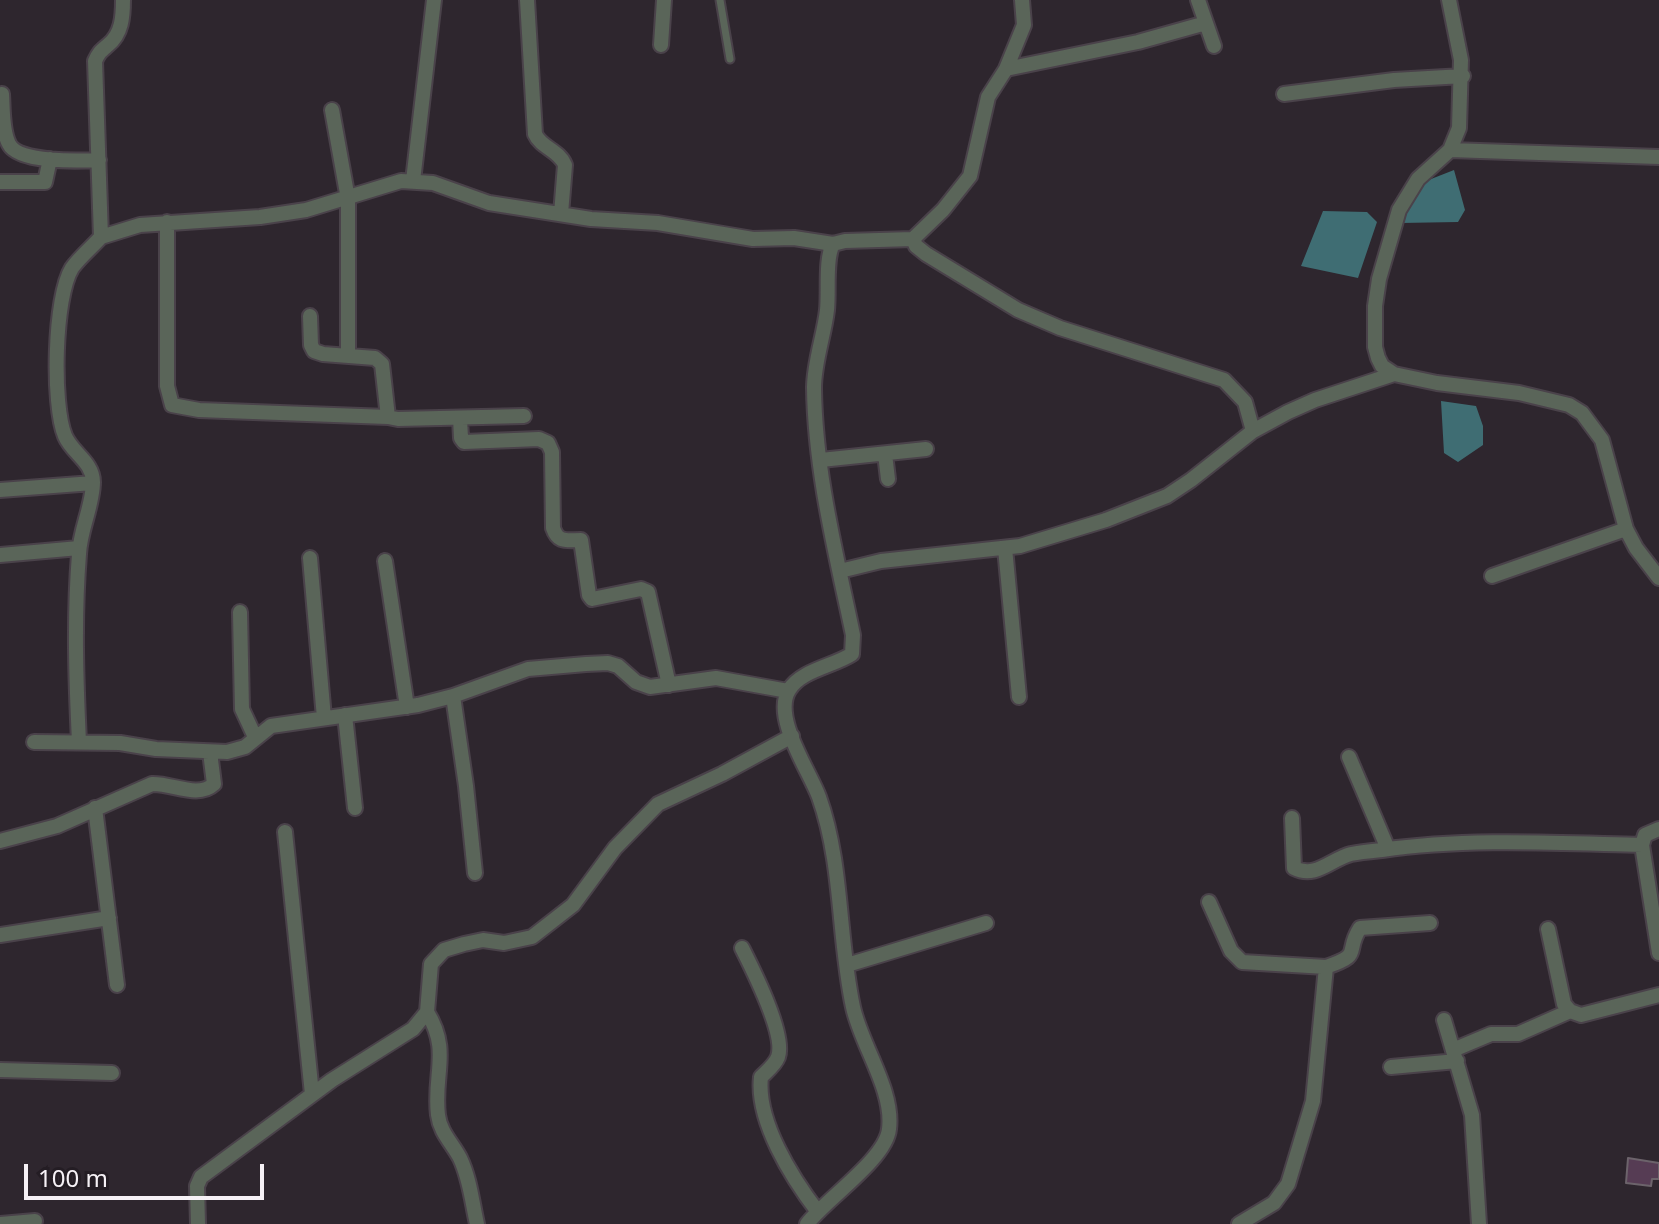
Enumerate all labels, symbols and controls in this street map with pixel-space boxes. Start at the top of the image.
scale bar [28,1148,268,1198]
text: 100 m [38,1161,108,1194]

